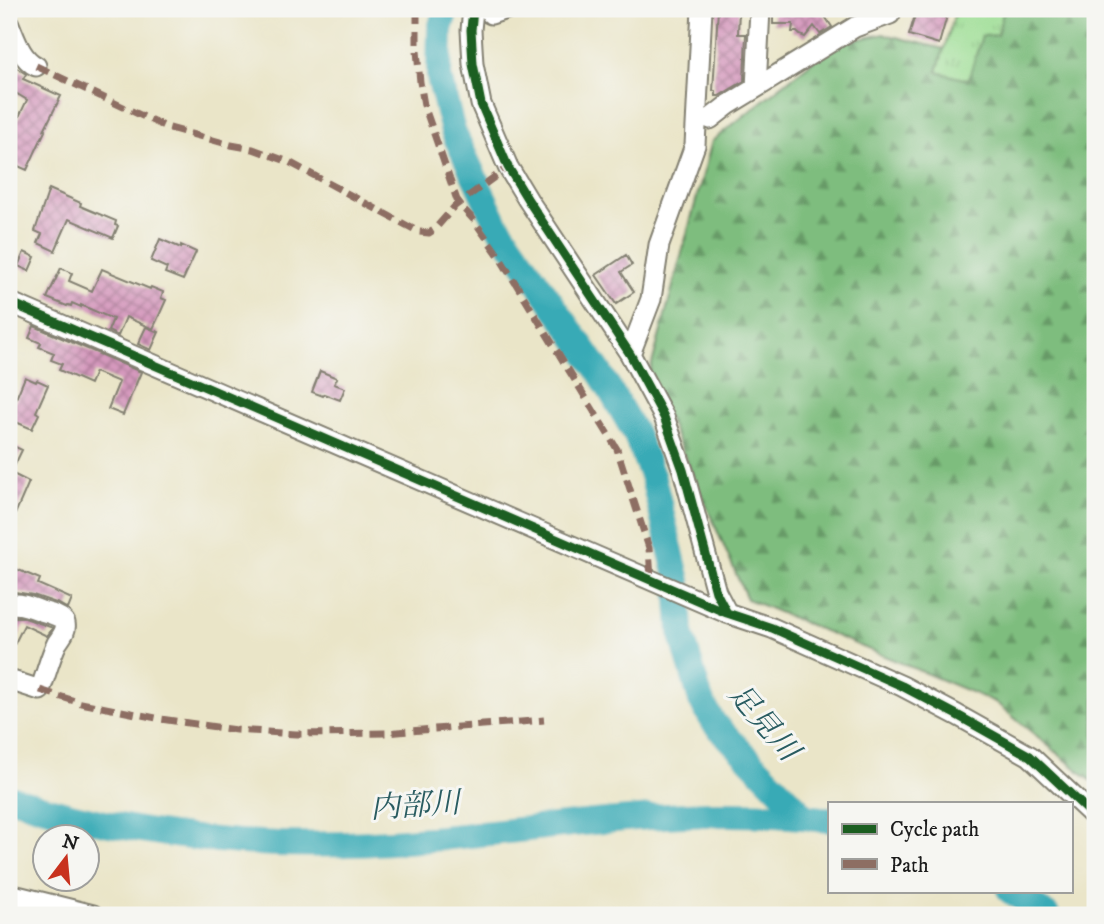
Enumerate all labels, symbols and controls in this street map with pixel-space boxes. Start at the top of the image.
water label: 足見川 [719,677,808,771]
water label: 内部川 [369,785,464,828]
legend [828,802,1072,892]
text: Cycle path [890,817,979,843]
north arrow [32,822,102,892]
text: N [60,830,81,856]
text: Path [890,853,929,879]

